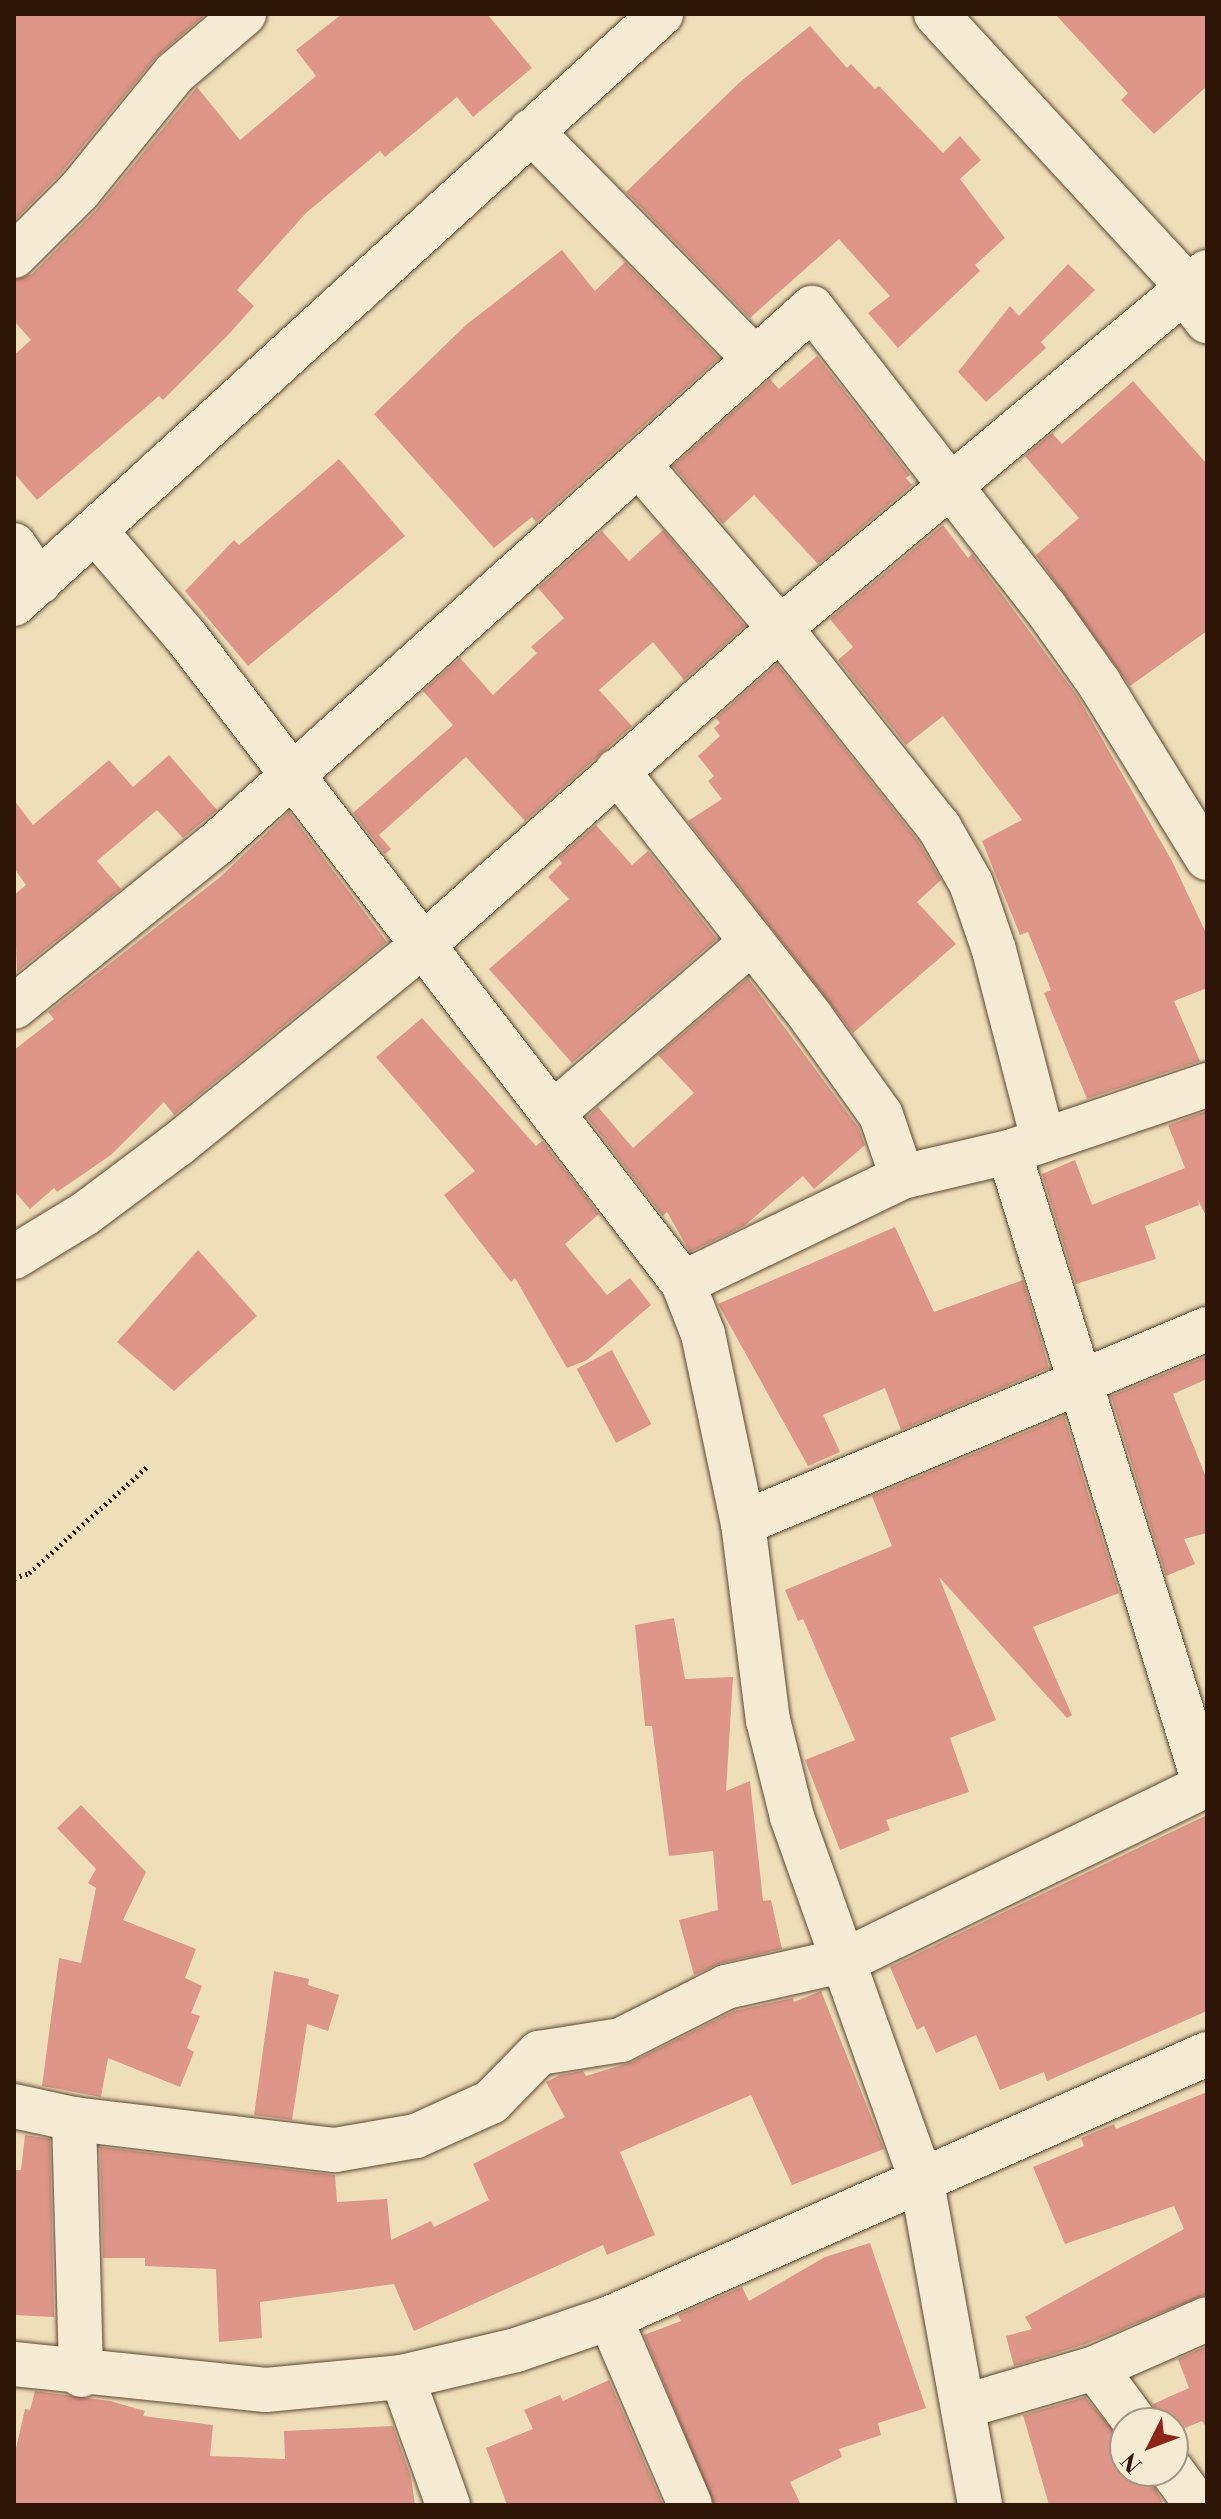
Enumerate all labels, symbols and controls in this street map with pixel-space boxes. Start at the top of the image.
north arrow [1109,2407,1189,2487]
text: N [1116,2447,1148,2478]

